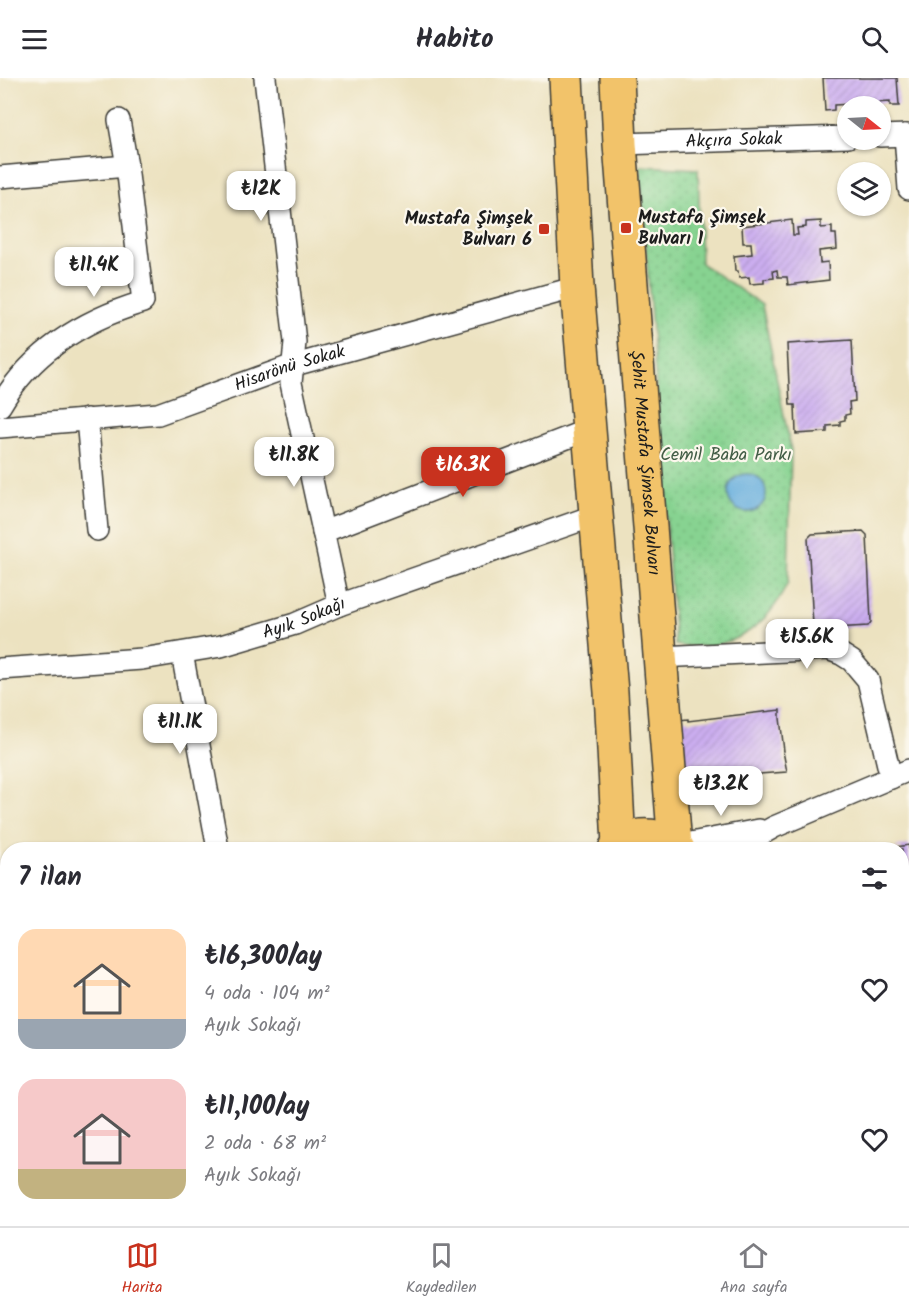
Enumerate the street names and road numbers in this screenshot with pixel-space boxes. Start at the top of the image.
street label: Akçıra Sokak [685,125,783,156]
street label: Hisarönü Sokak [230,337,349,400]
street label: Şehit Mustafa Şimsek Bulvarı [622,349,668,576]
street label: Ayık Sokağı [259,589,350,647]

